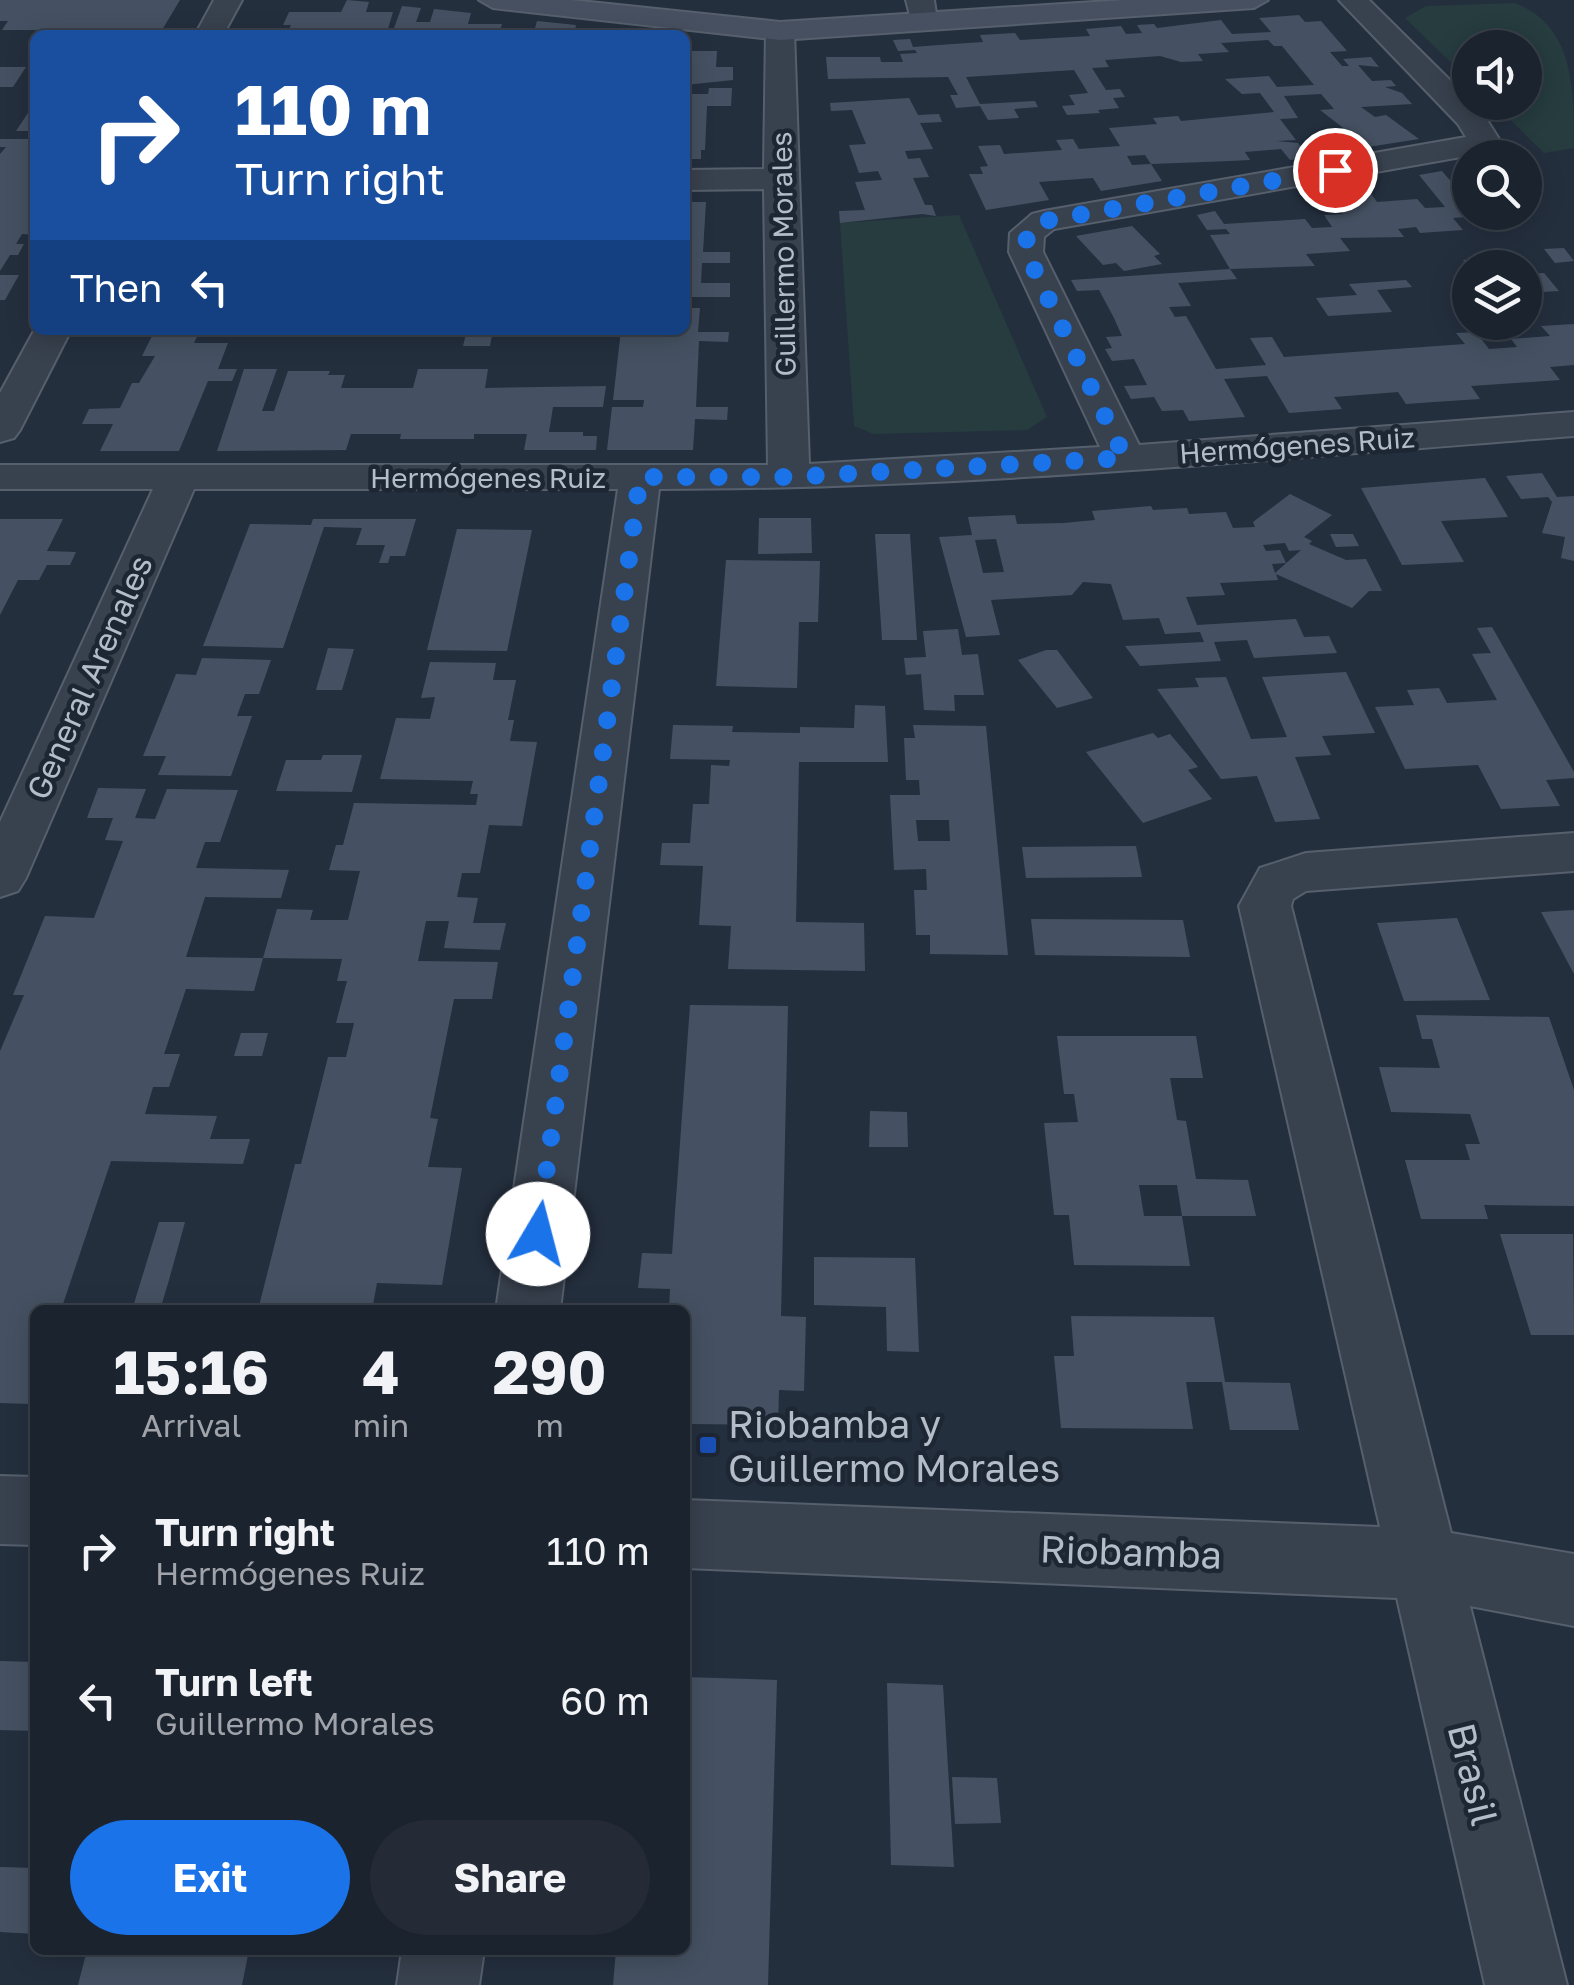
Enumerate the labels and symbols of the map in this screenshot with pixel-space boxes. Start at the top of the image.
pin [1293,128,1378,213]
street label: Guillermo Morales [764,131,802,377]
street label: Hermógenes Ruiz [1178,420,1416,470]
street label: Hermógenes Ruiz [370,461,606,494]
street label: General Arenales [18,549,160,805]
position arrow [486,1182,590,1286]
place label: Riobamba y Guillermo Morales [728,1401,1060,1490]
marker: Riobamba y Guillermo Morales [697,1434,719,1456]
street label: Riobamba [1039,1525,1223,1577]
street label: Brasil [1440,1718,1508,1830]

